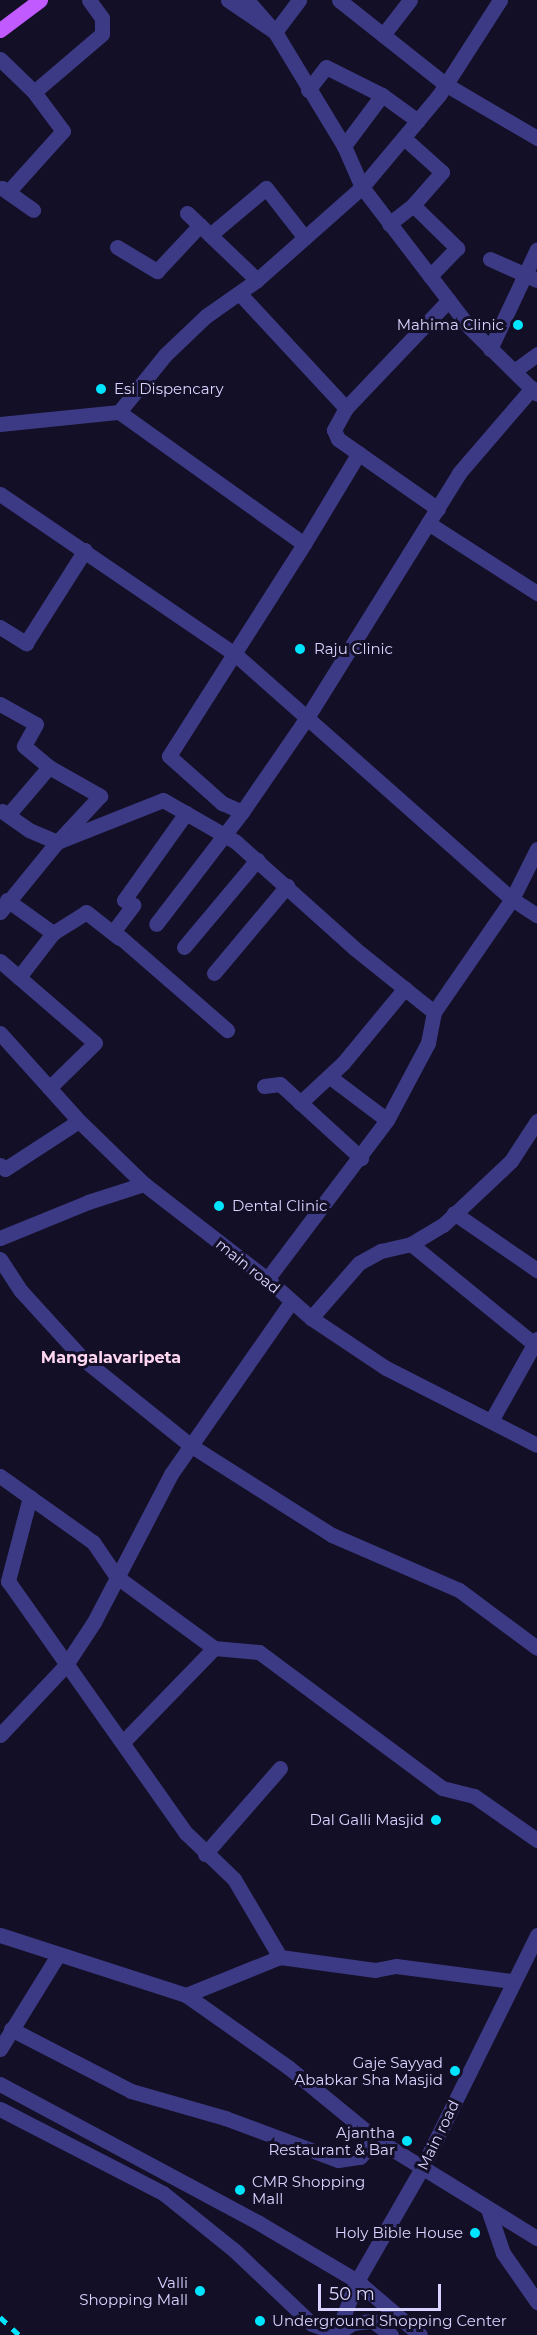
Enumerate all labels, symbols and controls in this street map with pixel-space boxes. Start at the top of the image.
place label: Mahima Clinic [397,316,504,334]
marker: Mahima Clinic [509,316,527,334]
marker: Esi Dispencary [92,380,110,398]
place label: Esi Dispencary [114,380,224,398]
marker: Raju Clinic [291,640,309,658]
place label: Raju Clinic [314,640,393,658]
marker: Dental Clinic [210,1197,228,1215]
place label: Dental Clinic [232,1197,328,1215]
street label: main road [212,1235,284,1297]
district label: Mangalavaripeta [41,1348,181,1368]
place label: Dal Galli Masjid [310,1811,424,1829]
marker: Dal Galli Masjid [429,1813,443,1827]
place label: Gaje Sayyad Ababkar Sha Masjid [295,2053,443,2088]
marker: Gaje Sayyad Ababkar Sha Masjid [448,2064,462,2078]
street label: Main road [413,2097,463,2173]
place label: Ajantha Restaurant & Bar [269,2123,395,2158]
marker: Ajantha Restaurant & Bar [400,2134,414,2148]
place label: CMR Shopping Mall [252,2172,365,2207]
marker: CMR Shopping Mall [233,2183,247,2197]
place label: Holy Bible House [335,2224,463,2242]
marker: Holy Bible House [468,2226,482,2240]
scale bar [321,2272,444,2310]
place label: Valli Shopping Mall [79,2273,188,2308]
text: 50 m [329,2283,375,2305]
marker: Valli Shopping Mall [193,2284,207,2298]
place label: Underground Shopping Center [272,2312,507,2330]
marker: Underground Shopping Center [253,2314,267,2328]

